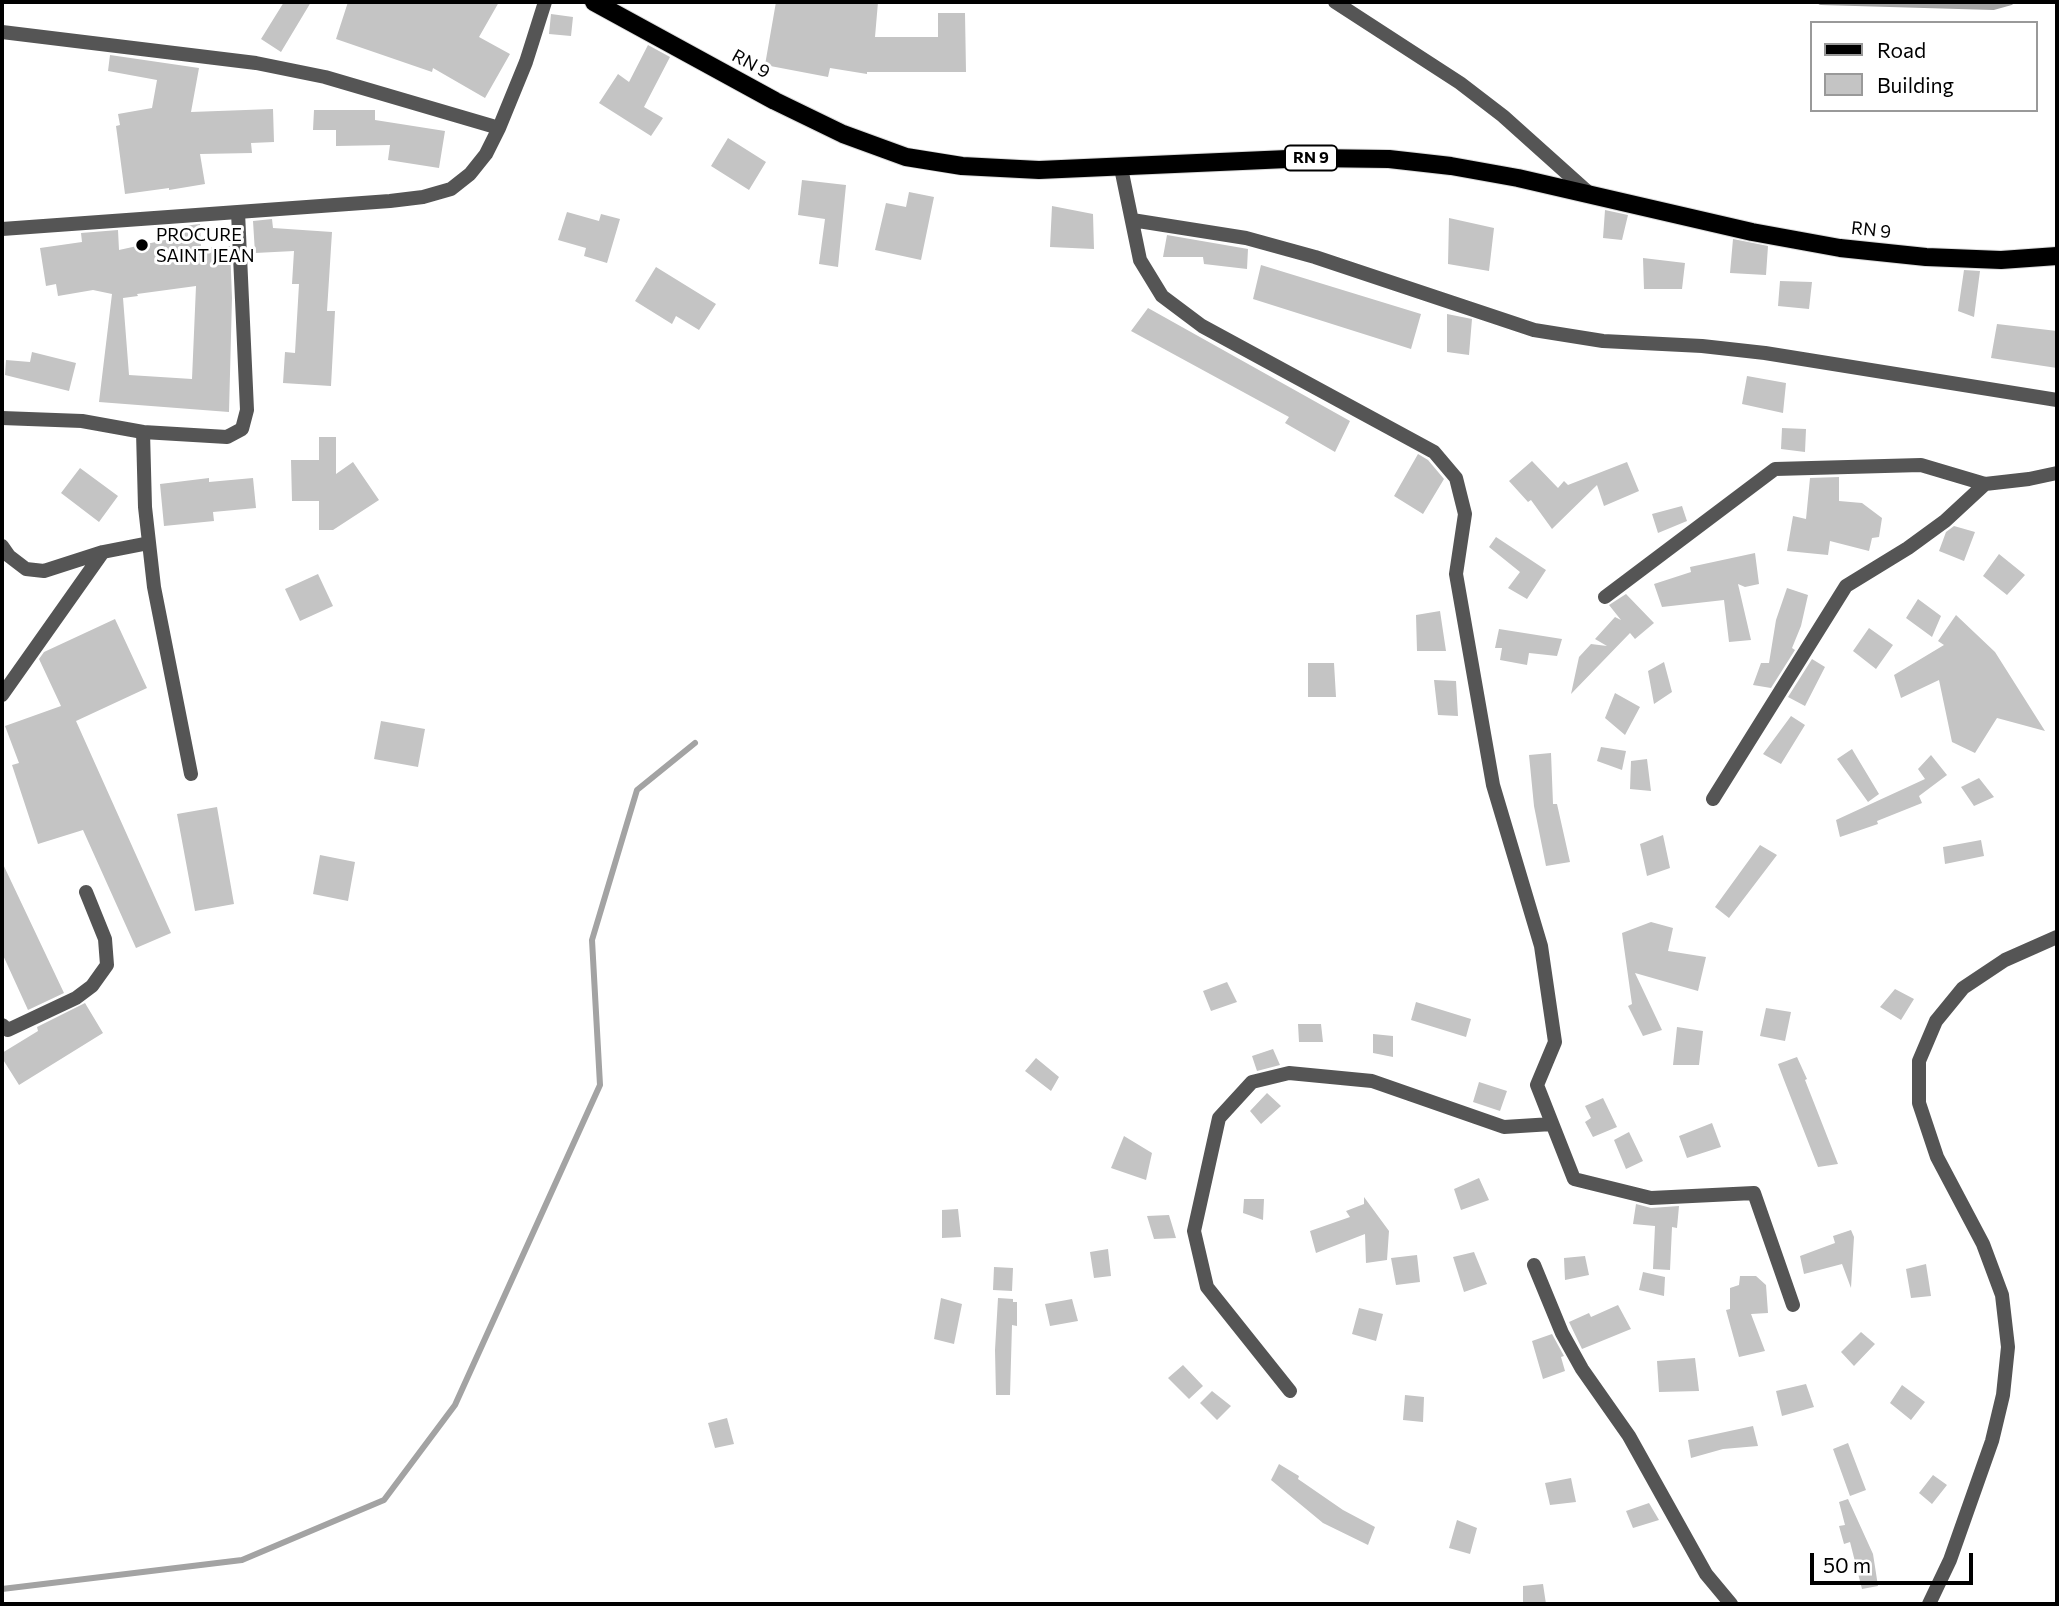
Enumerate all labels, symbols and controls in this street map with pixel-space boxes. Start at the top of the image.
legend [1811,21,2038,112]
text: Road [1877,37,1926,62]
street label: RN 9 [728,45,774,83]
text: Building [1877,72,1954,97]
road number: RN 9 [1285,146,1337,170]
street label: RN 9 [1850,217,1892,243]
place label: PROCURE SAINT JEAN [156,224,254,266]
marker: PROCURE SAINT JEAN [134,237,150,253]
scale bar [1814,1540,1977,1584]
text: 50 m [1823,1552,1871,1577]

